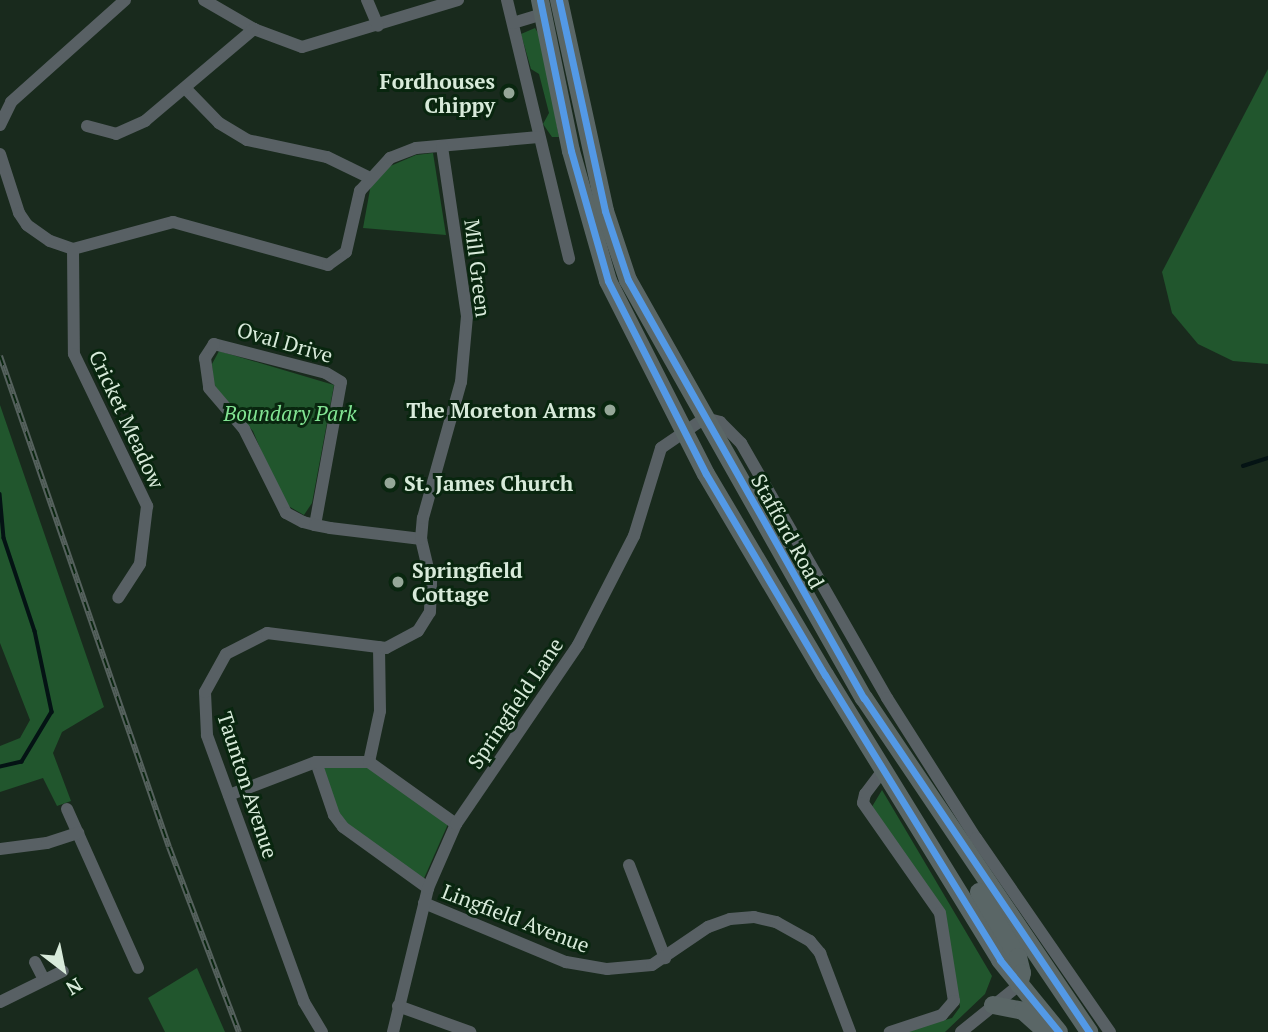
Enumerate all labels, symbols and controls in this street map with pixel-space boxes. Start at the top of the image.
place label: Fordhouses Chippy [380,68,495,118]
marker: Fordhouses Chippy [501,85,517,101]
street label: Mill Green [459,218,497,318]
street label: Oval Drive [234,316,336,368]
street label: Cricket Meadow [84,346,170,492]
place label: The Moreton Arms [406,397,596,423]
park label: Boundary Park [223,400,357,426]
marker: The Moreton Arms [602,402,618,418]
street label: Stafford Road [746,469,830,593]
place label: St. James Church [404,470,574,496]
marker: St. James Church [382,475,398,491]
place label: Springfield Cottage [412,557,523,607]
marker: Springfield Cottage [390,574,406,590]
street label: Springfield Lane [462,633,568,773]
street label: Taunton Avenue [212,708,284,862]
street label: Lingfield Avenue [438,878,594,958]
north arrow [28,934,98,1004]
text: N [62,973,87,1002]

